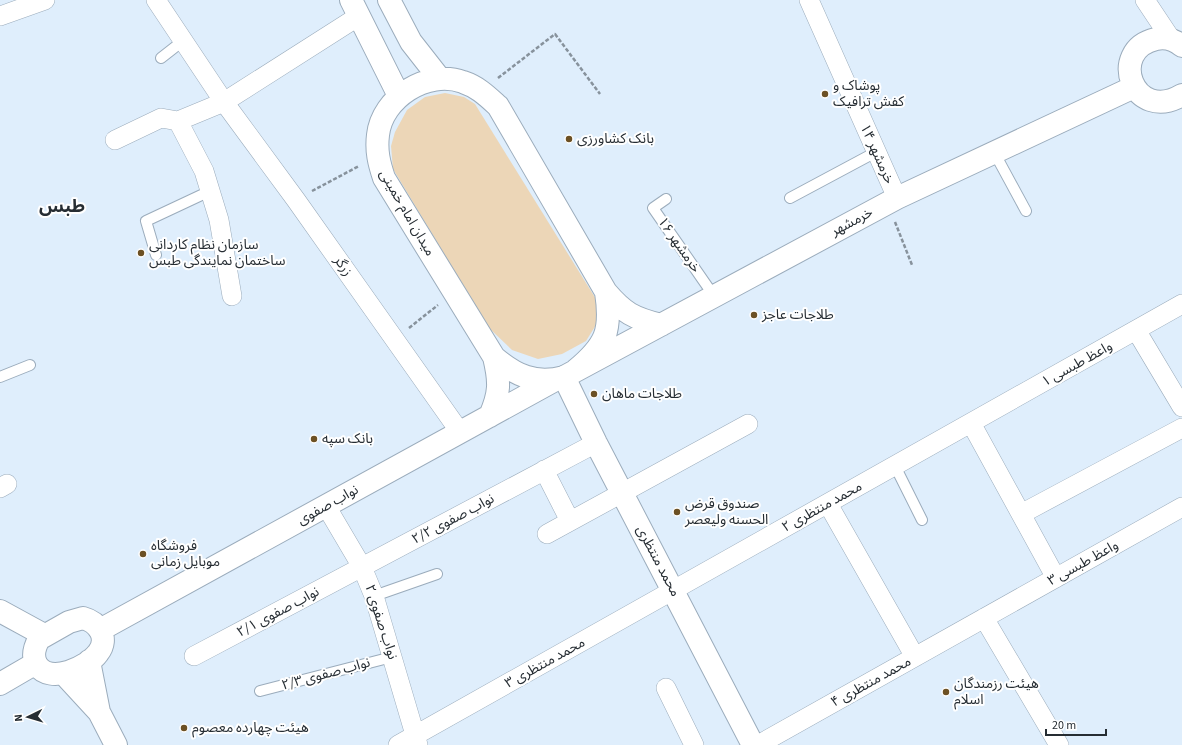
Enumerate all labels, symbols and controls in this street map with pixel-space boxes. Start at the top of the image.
place label: پوشاک و کفش ترافیک [833,76,904,112]
marker: پوشاک و کفش ترافیک [820,89,830,99]
street label: خرمشهر ۱۴ [855,121,899,187]
place label: بانک کشاورزی [577,129,654,149]
marker: بانک کشاورزی [564,134,574,144]
street label: میدان امام خمینی [374,166,440,260]
district label: طبس [39,194,85,219]
street label: خرمشهر [827,203,877,242]
street label: خرمشهر ۱۶ [652,213,706,277]
place label: سازمان نظام کاردانی ساختمان نمایندگی طبس [149,235,285,271]
marker: سازمان نظام کاردانی ساختمان نمایندگی طبس [136,248,146,258]
street label: زرگر [328,251,357,280]
place label: طلاجات عاجز [761,305,834,325]
marker: طلاجات عاجز [749,310,759,320]
street label: واعظ طبسی ۱ [1038,336,1116,392]
place label: طلاجات ماهان [602,384,682,404]
marker: طلاجات ماهان [589,389,599,399]
place label: بانک سپه [322,429,373,449]
marker: بانک سپه [309,434,319,444]
street label: محمد منتظری ۲ [778,477,866,537]
street label: نواب صفوی [294,480,362,530]
street label: نواب صفوی ۲/۲ [408,489,498,549]
place label: صندوق قرض الحسنه ولیعصر [684,494,768,530]
marker: صندوق قرض الحسنه ولیعصر [672,507,682,517]
street label: محمد منتظری [631,522,685,600]
street label: واعظ طبسی ۳ [1044,535,1122,591]
place label: فروشگاه موبایل زمانی [151,536,220,572]
marker: فروشگاه موبایل زمانی [138,549,148,559]
street label: نواب صفوی ۲/۱ [233,582,323,642]
street label: نواب صفوی ۲ [359,582,403,662]
street label: محمد منتظری ۳ [501,633,589,693]
street label: محمد منتظری ۴ [827,652,915,712]
street label: نواب صفوی ۲/۳ [279,653,373,695]
place label: هیئت رزمندگان اسلام [954,674,1039,710]
marker: هیئت رزمندگان اسلام [941,687,951,697]
north arrow [8,697,48,737]
scale bar [1046,711,1106,737]
text: N [11,714,26,722]
text: 20 m [1052,717,1076,734]
place label: هیئت چهارده معصوم [192,718,309,738]
marker: هیئت چهارده معصوم [179,723,189,733]

